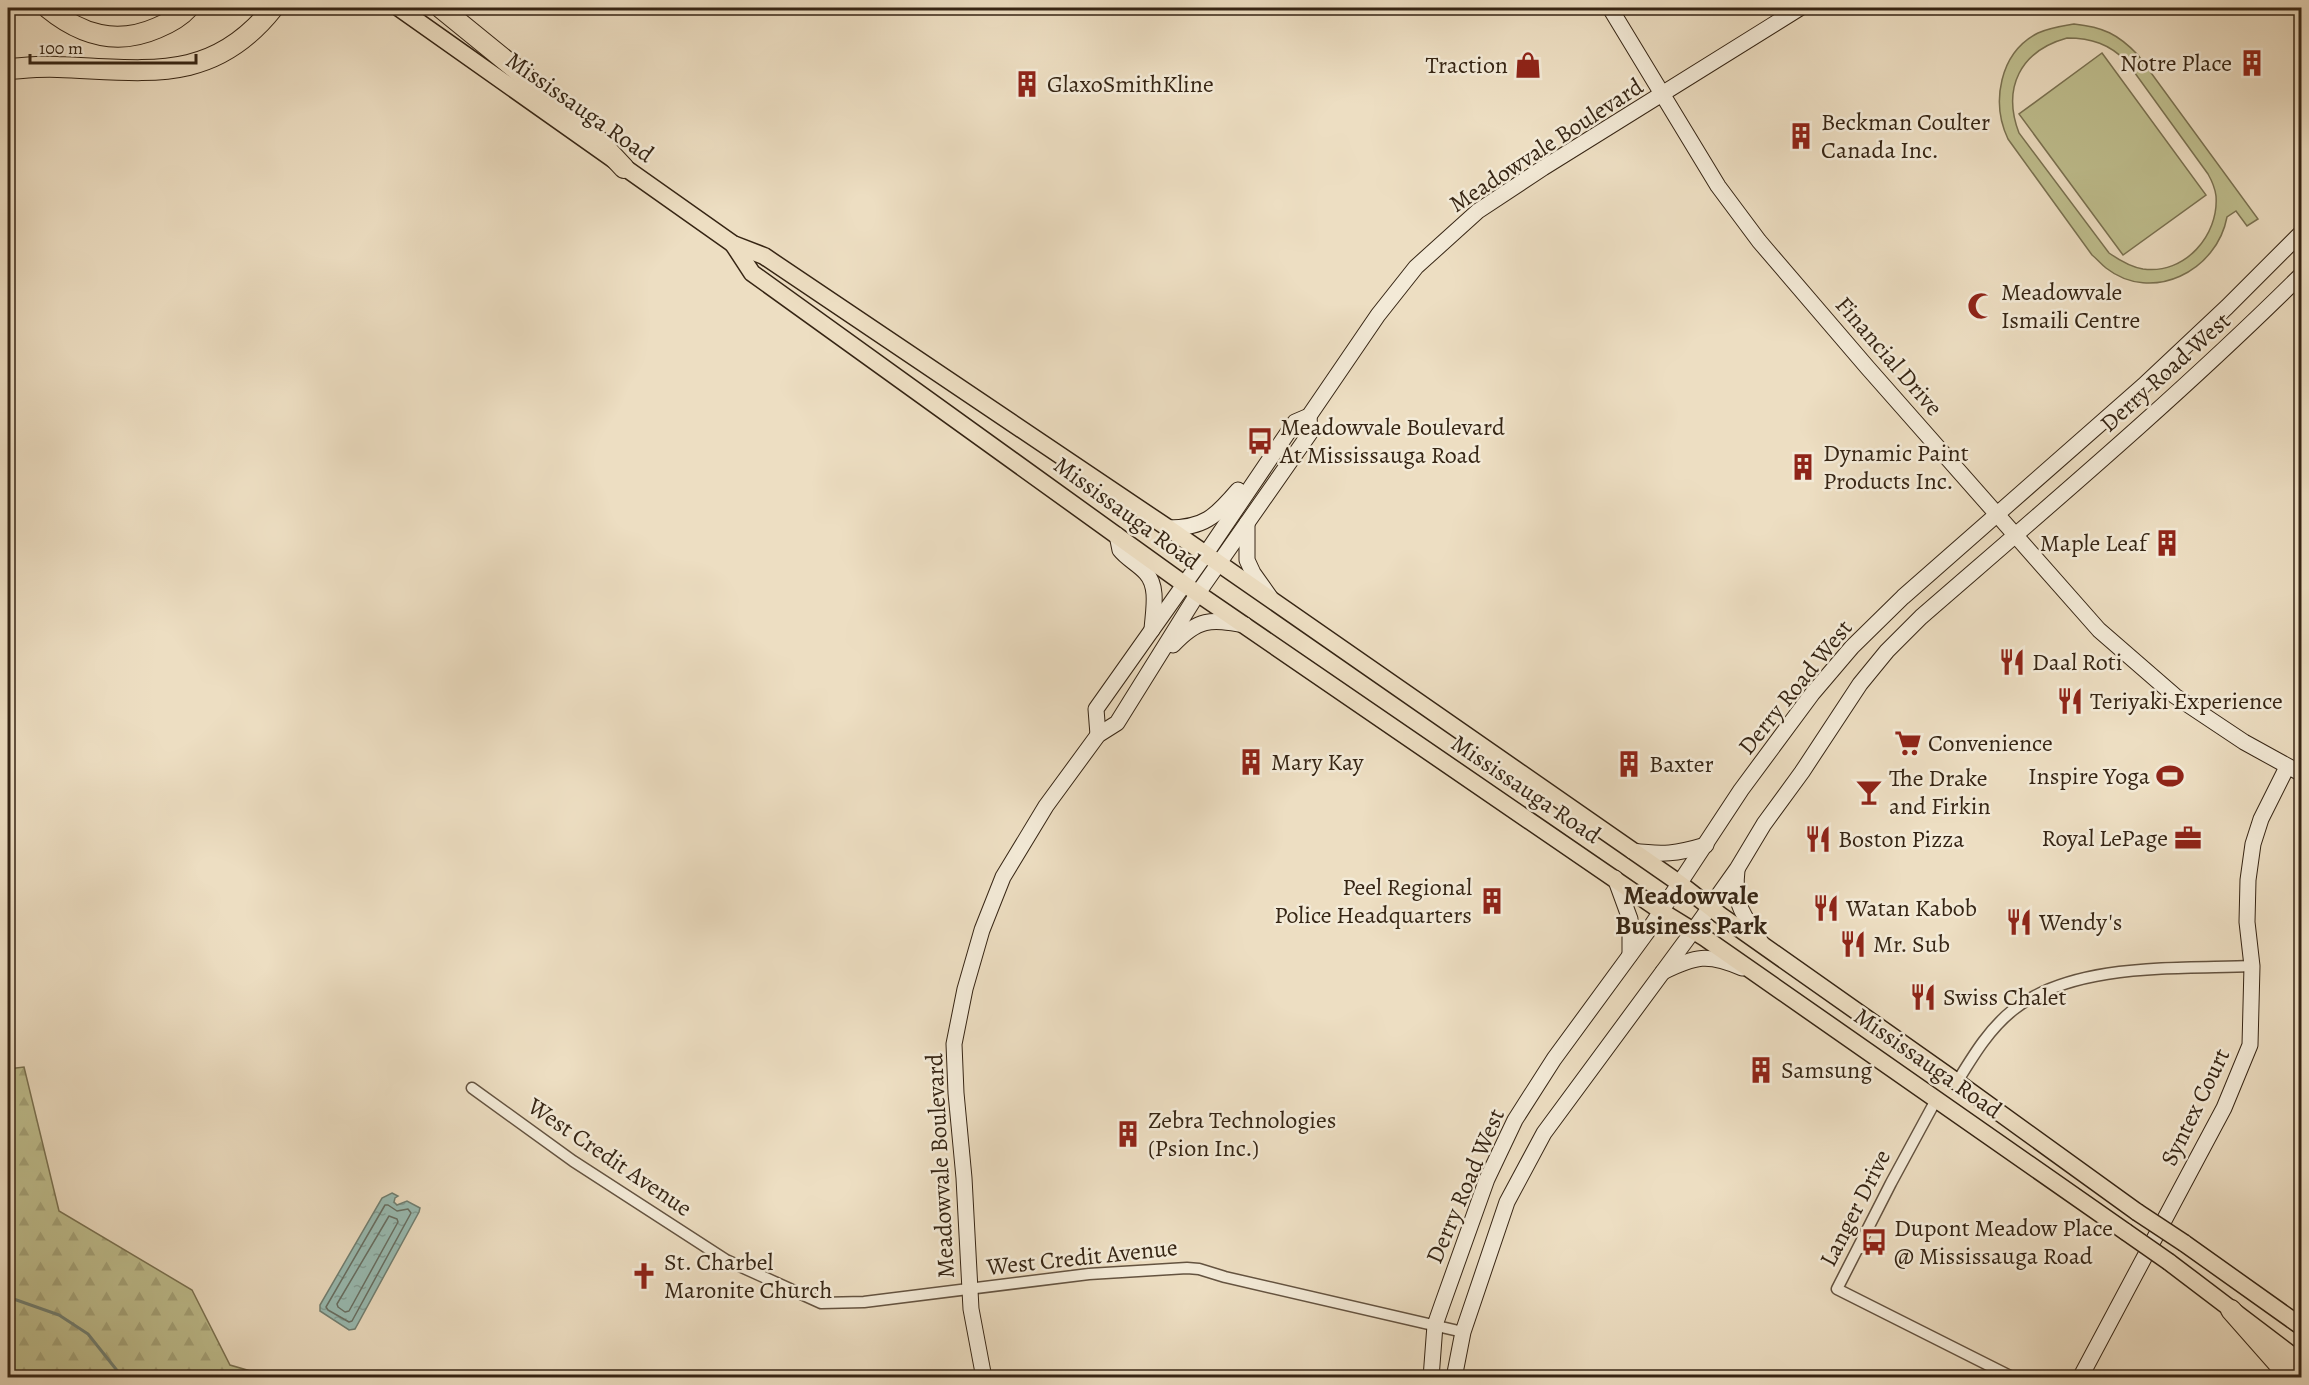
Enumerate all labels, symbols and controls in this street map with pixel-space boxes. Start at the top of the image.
scale bar [30,27,196,65]
text: 100 m [39,36,83,60]
street label: Mississauga Road [500,44,661,170]
place label: Notre Place [2120,47,2232,79]
building icon: Notre Place [2237,48,2267,78]
place label: Traction [1426,49,1508,81]
shop icon: Traction [1513,50,1543,80]
place label: GlaxoSmithKline [1047,68,1214,100]
building icon: GlaxoSmithKline [1012,69,1042,99]
street label: Meadowvale Boulevard [1443,70,1649,220]
place label: Beckman Coulter Canada Inc. [1821,106,1990,166]
building icon: Beckman Coulter Canada Inc. [1786,121,1816,151]
place label: Meadowvale Ismaili Centre [2001,276,2140,336]
street label: Financial Drive [1828,289,1950,423]
mosque icon: Meadowvale Ismaili Centre [1966,291,1996,321]
street label: Derry Road West [2093,305,2237,439]
place label: Meadowvale Boulevard At Mississauga Road [1279,411,1505,471]
bus stop icon: Meadowvale Boulevard At Mississauga Road [1245,426,1275,456]
place label: Dynamic Paint Products Inc. [1823,437,1969,497]
street label: Mississauga Road [1047,449,1207,577]
building icon: Dynamic Paint Products Inc. [1788,452,1818,482]
place label: Maple Leaf [2040,527,2150,559]
building icon: Maple Leaf [2152,528,2182,558]
street label: Derry Road West [1731,613,1860,761]
place label: Daal Roti [2032,646,2122,678]
restaurant icon: Daal Roti [1997,647,2027,677]
place label: Teriyaki Experience [2090,685,2283,717]
restaurant icon: Teriyaki Experience [2055,686,2085,716]
street label: Mississauga Road [1445,727,1607,851]
place label: Convenience [1928,727,2053,759]
supermarket icon: Convenience [1893,728,1923,758]
place label: Mary Kay [1271,746,1364,778]
building icon: Mary Kay [1236,747,1266,777]
place label: Baxter [1649,748,1714,780]
building icon: Baxter [1614,749,1644,779]
place label: Inspire Yoga [2028,760,2151,792]
sports icon: Inspire Yoga [2155,761,2185,791]
place label: The Drake and Firkin [1889,762,1991,822]
bar icon: The Drake and Firkin [1854,777,1884,807]
place label: Royal LePage [2041,822,2168,854]
place label: Boston Pizza [1838,823,1965,855]
office icon: Royal LePage [2173,823,2203,853]
restaurant icon: Boston Pizza [1803,824,1833,854]
place label: Peel Regional Police Headquarters [1274,871,1472,931]
district label: Meadowvale Business Park [1615,878,1768,943]
building icon: Peel Regional Police Headquarters [1477,886,1507,916]
place label: Watan Kabob [1845,892,1977,924]
restaurant icon: Watan Kabob [1811,893,1841,923]
place label: Wendy's [2038,906,2122,938]
restaurant icon: Wendy's [2004,907,2034,937]
place label: Mr. Sub [1873,928,1950,960]
restaurant icon: Mr. Sub [1838,929,1868,959]
place label: Swiss Chalet [1943,981,2067,1013]
restaurant icon: Swiss Chalet [1908,982,1938,1012]
street label: Mississauga Road [1848,1000,2009,1126]
street label: Syntex Court [2153,1043,2237,1171]
street label: Meadowvale Boulevard [918,1053,962,1279]
place label: Samsung [1781,1054,1872,1086]
building icon: Samsung [1746,1055,1776,1085]
street label: West Credit Avenue [521,1090,698,1224]
place label: Zebra Technologies (Psion Inc.) [1148,1104,1337,1164]
street label: Derry Road West [1418,1104,1512,1268]
building icon: Zebra Technologies (Psion Inc.) [1113,1119,1143,1149]
street label: Langer Drive [1812,1144,1898,1272]
place label: Dupont Meadow Place @ Mississauga Road [1894,1212,2113,1272]
bus stop icon: Dupont Meadow Place @ Mississauga Road [1859,1227,1889,1257]
street label: West Credit Avenue [984,1231,1179,1283]
place label: St. Charbel Maronite Church [664,1246,832,1306]
church icon: St. Charbel Maronite Church [629,1261,659,1291]

